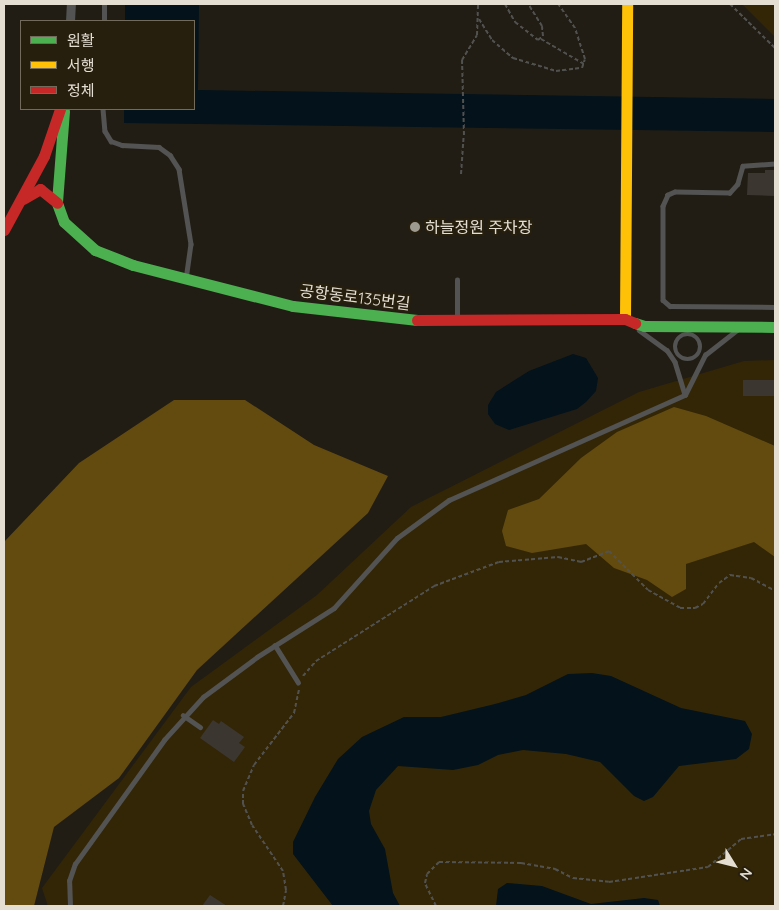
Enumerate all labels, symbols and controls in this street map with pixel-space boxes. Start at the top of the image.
legend [20,20,195,110]
text: 원활 [67,31,95,50]
text: 서행 [67,56,95,75]
text: 정체 [67,81,95,100]
place label: 하늘정원 주차장 [425,217,532,237]
marker: 하늘정원 주차장 [409,221,421,233]
street label: 공항동로135번길 [299,281,411,313]
north arrow [709,840,759,890]
text: N [736,864,756,883]

